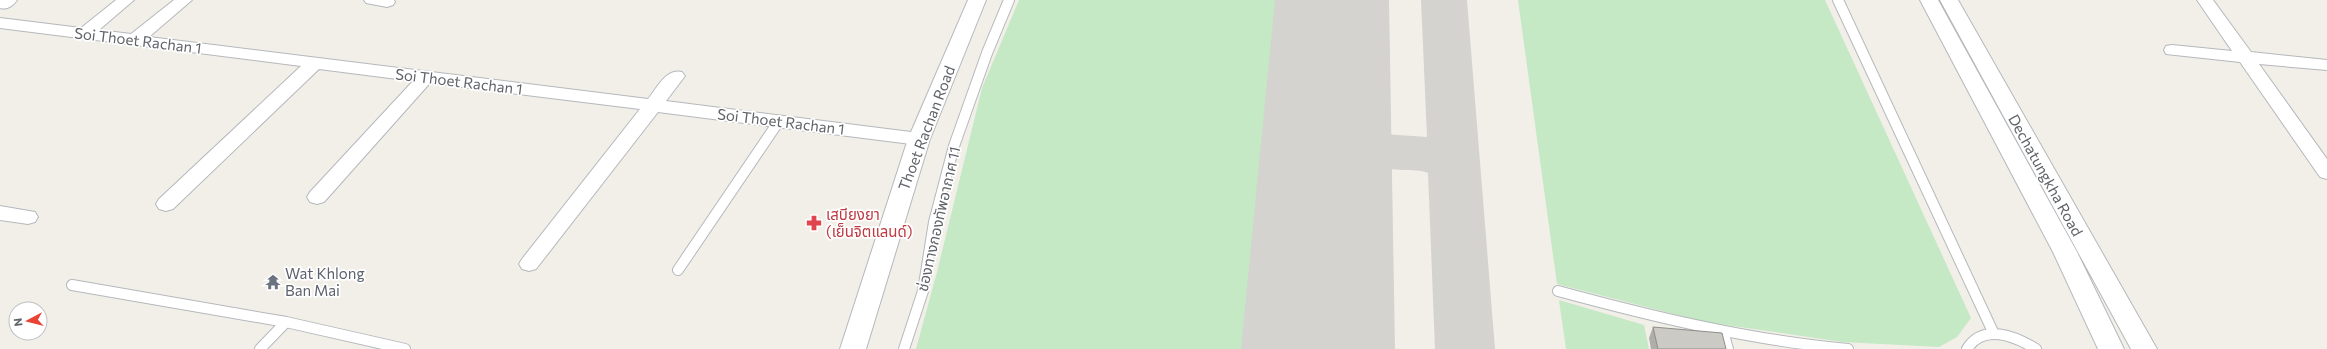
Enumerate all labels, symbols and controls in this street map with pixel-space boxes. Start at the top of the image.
street label: Soi Thoet Rachan 1 [73,23,203,57]
street label: Thoet Rachan Road [894,63,958,193]
street label: Soi Thoet Rachan 1 [394,64,524,98]
street label: Soi Thoet Rachan 1 [716,104,846,138]
street label: Dechatungkha Road [2005,111,2087,239]
street label: ช่องทางกองทัพอากาศ 11 [913,145,963,293]
place label: เสบียงยา (เย็นจิตแลนด์) [826,205,913,240]
pharmacy icon: เสบียงยา (เย็นจิตแลนด์) [805,214,823,232]
place label: Wat Khlong Ban Mai [285,264,365,299]
temple icon: Wat Khlong Ban Mai [264,273,282,291]
north arrow [8,301,48,341]
text: N [11,317,25,327]

